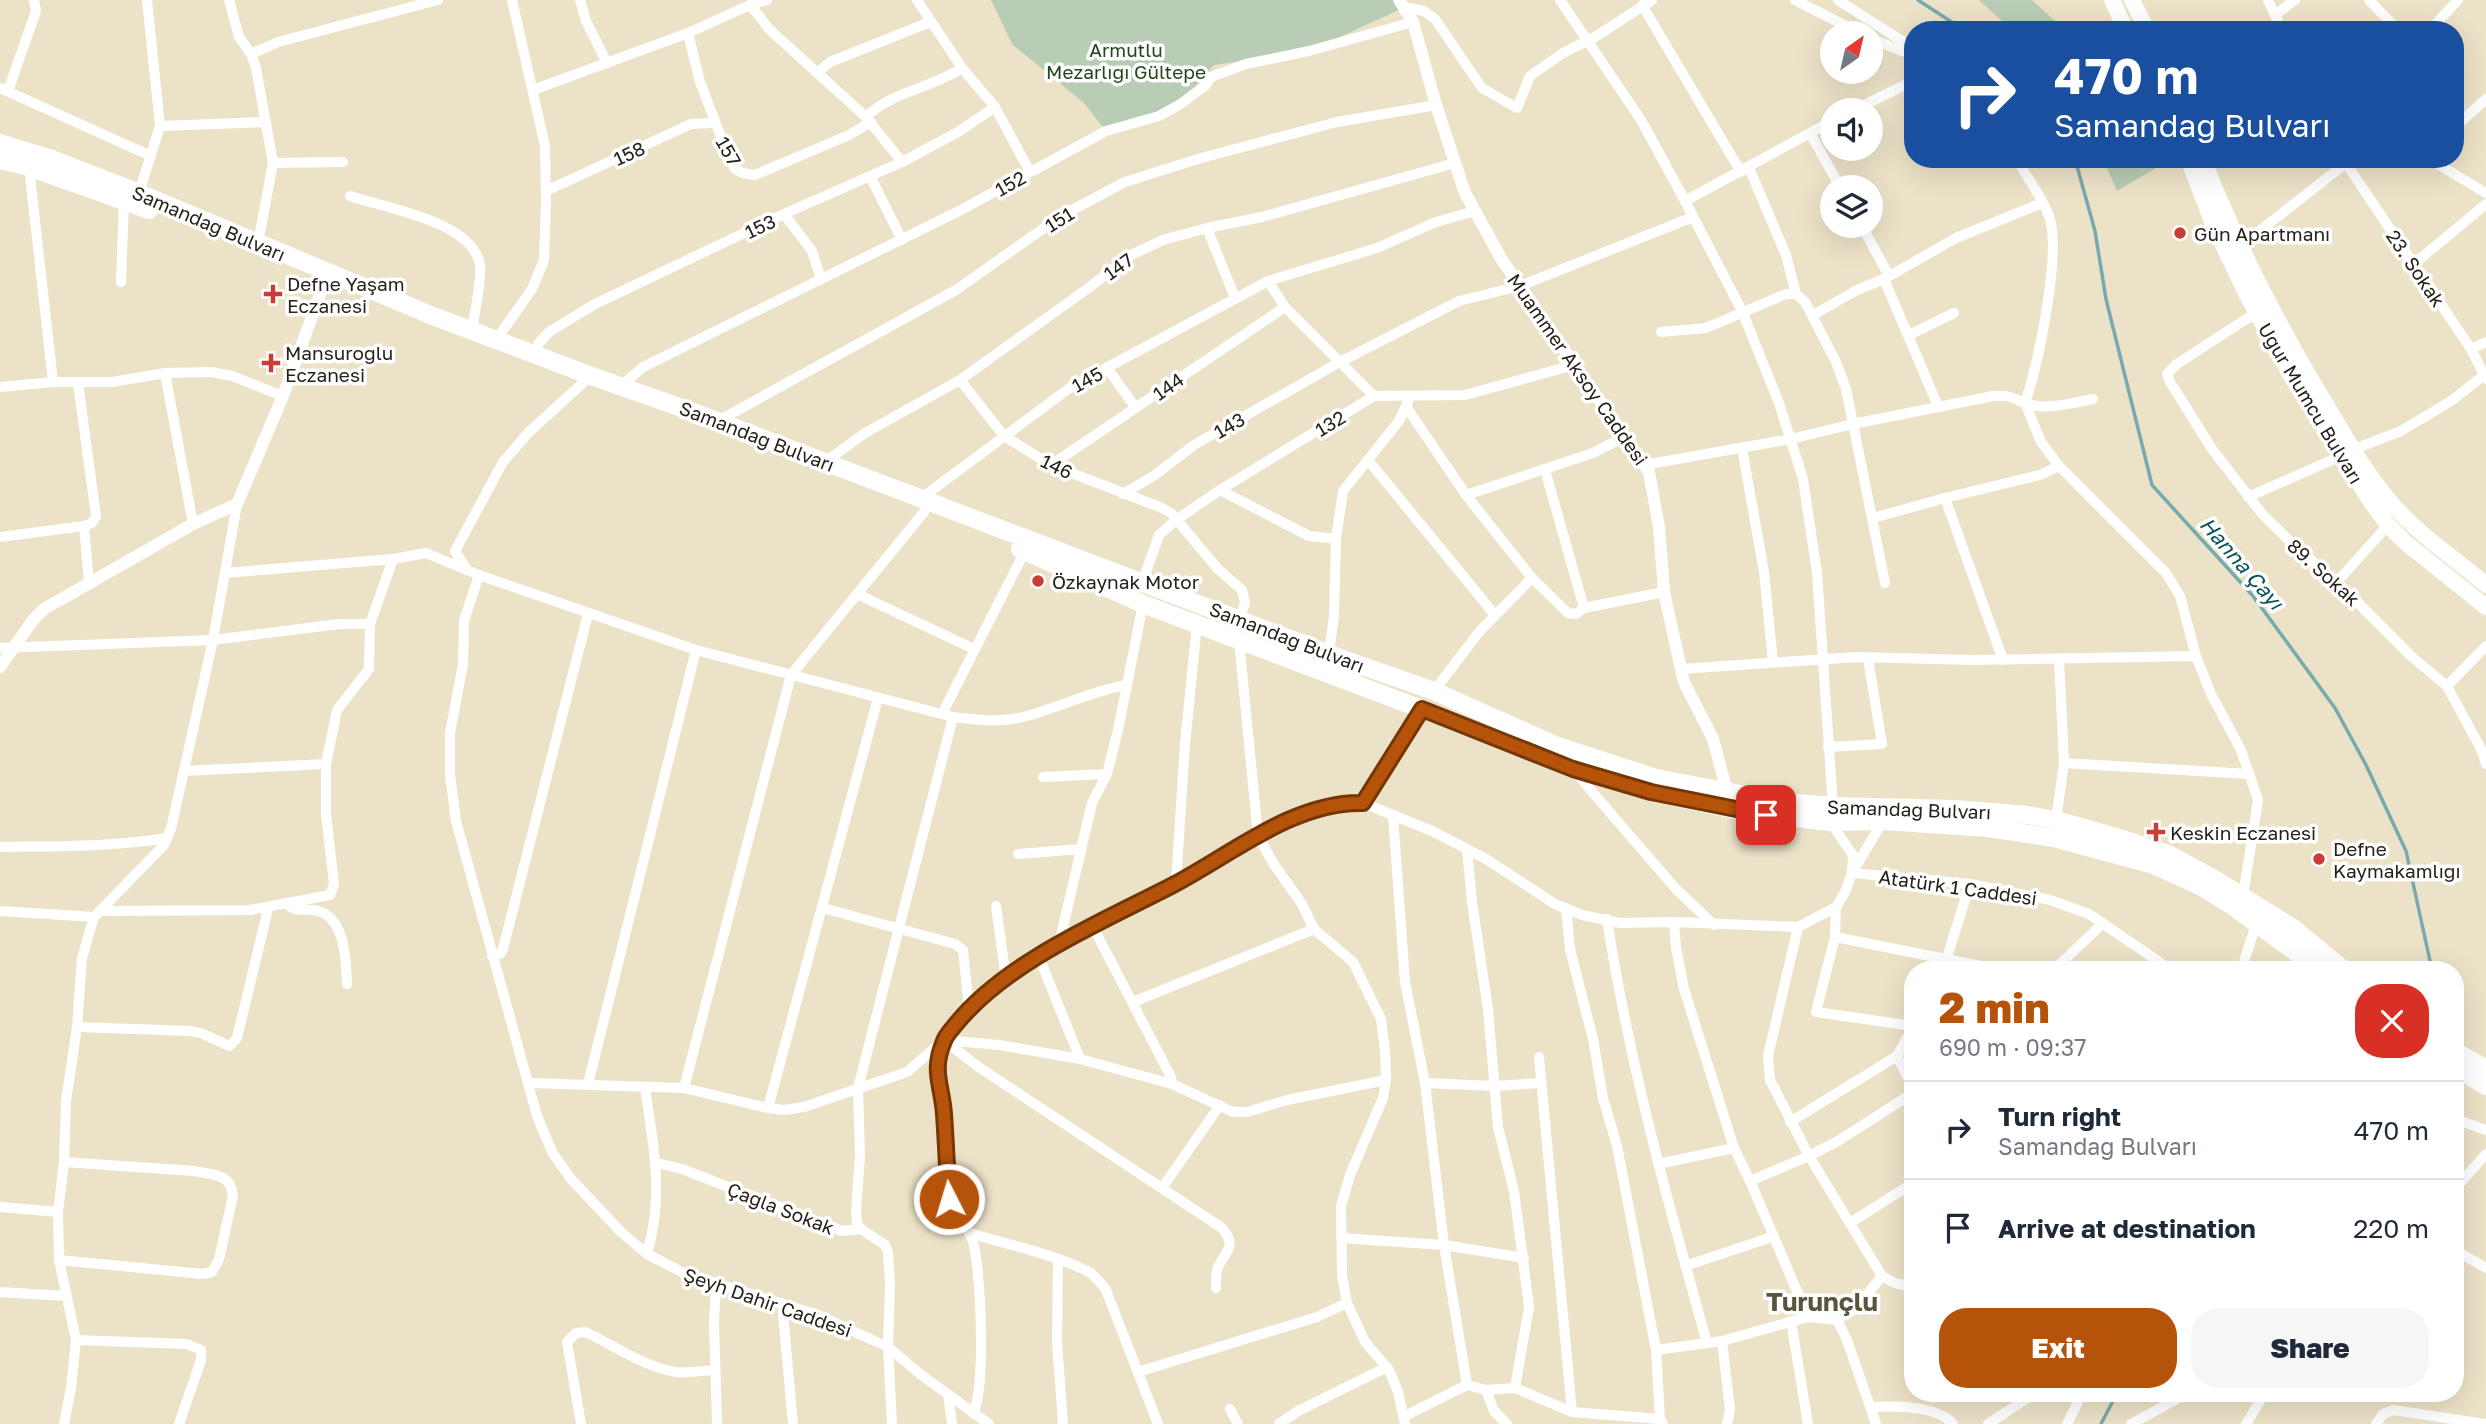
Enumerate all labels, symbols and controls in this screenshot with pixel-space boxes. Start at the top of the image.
north arrow [1820,21,1883,84]
map controls [1820,21,1883,238]
park label: Armutlu Mezarlığı Gültepe [1046,38,1206,83]
text: 470 m [2054,46,2198,105]
icon: right [1939,49,2030,140]
button: sound [1820,98,1883,161]
text: Samandağ Bulvarı [2054,106,2331,144]
street label: 157 [712,132,746,170]
street label: 158 [610,136,648,170]
street label: 152 [991,165,1029,201]
button: layers [1820,175,1883,238]
street label: Samandağ Bulvarı [129,180,289,266]
street label: 151 [1040,201,1078,237]
street label: 153 [741,209,779,243]
place label: Gün Apartmanı [2194,222,2330,245]
marker: Gün Apartmanı [2172,225,2188,241]
street label: 23. Sokak [2382,225,2450,311]
street label: 147 [1099,248,1137,284]
street label: Muammer Aksoy Caddesi [1503,269,1653,469]
place label: Defne Yaşam Eczanesi [287,272,405,317]
marker: Defne Yaşam Eczanesi [265,286,281,302]
street label: Uğur Mumcu Bulvarı [2254,318,2368,488]
place label: Mansuroğlu Eczanesi [285,341,393,386]
marker: Mansuroğlu Eczanesi [263,355,279,371]
street label: 145 [1068,361,1106,397]
street label: 144 [1148,367,1188,405]
street label: Samandağ Bulvarı [676,396,838,476]
street label: 132 [1311,405,1349,441]
street label: 143 [1209,407,1249,443]
street label: 146 [1037,449,1077,483]
water label: Hanna Çayı [2195,511,2290,616]
street label: 89. Sokak [2283,534,2365,611]
place label: Özkaynak Motor [1052,570,1200,593]
marker: Özkaynak Motor [1030,573,1046,589]
street label: Samandağ Bulvarı [1206,597,1368,677]
pin [1736,785,1796,845]
street label: Samandağ Bulvarı [1827,795,1991,823]
icon: arrive [1747,796,1785,834]
place label: Keskin Eczanesi [2170,821,2316,844]
marker: Keskin Eczanesi [2148,824,2164,840]
place label: Defne Kaymakamlığı [2333,837,2461,882]
marker: Defne Kaymakamlığı [2311,851,2327,867]
street label: Atatürk 1 Caddesi [1878,865,2038,909]
text: 2 min [1939,982,2050,1032]
button: close [2355,984,2429,1058]
text: 690 m · 09:37 [1939,1033,2086,1061]
text: Turn right [1998,1101,2121,1132]
icon: right [1939,1111,1977,1149]
text: 470 m [2354,1115,2429,1146]
text: Samandağ Bulvarı [1998,1132,2197,1160]
position arrow [912,1162,986,1236]
street label: Çağla Sokak [724,1177,838,1239]
icon: arrive [1939,1209,1977,1247]
text: Arrive at destination [1998,1213,2256,1244]
text: 220 m [2353,1213,2429,1244]
street label: Şeyh Dahir Caddesi [681,1262,855,1342]
district label: Turunçlu [1766,1286,1878,1317]
button: Exit [1939,1308,2177,1388]
button: Share [2191,1308,2429,1388]

